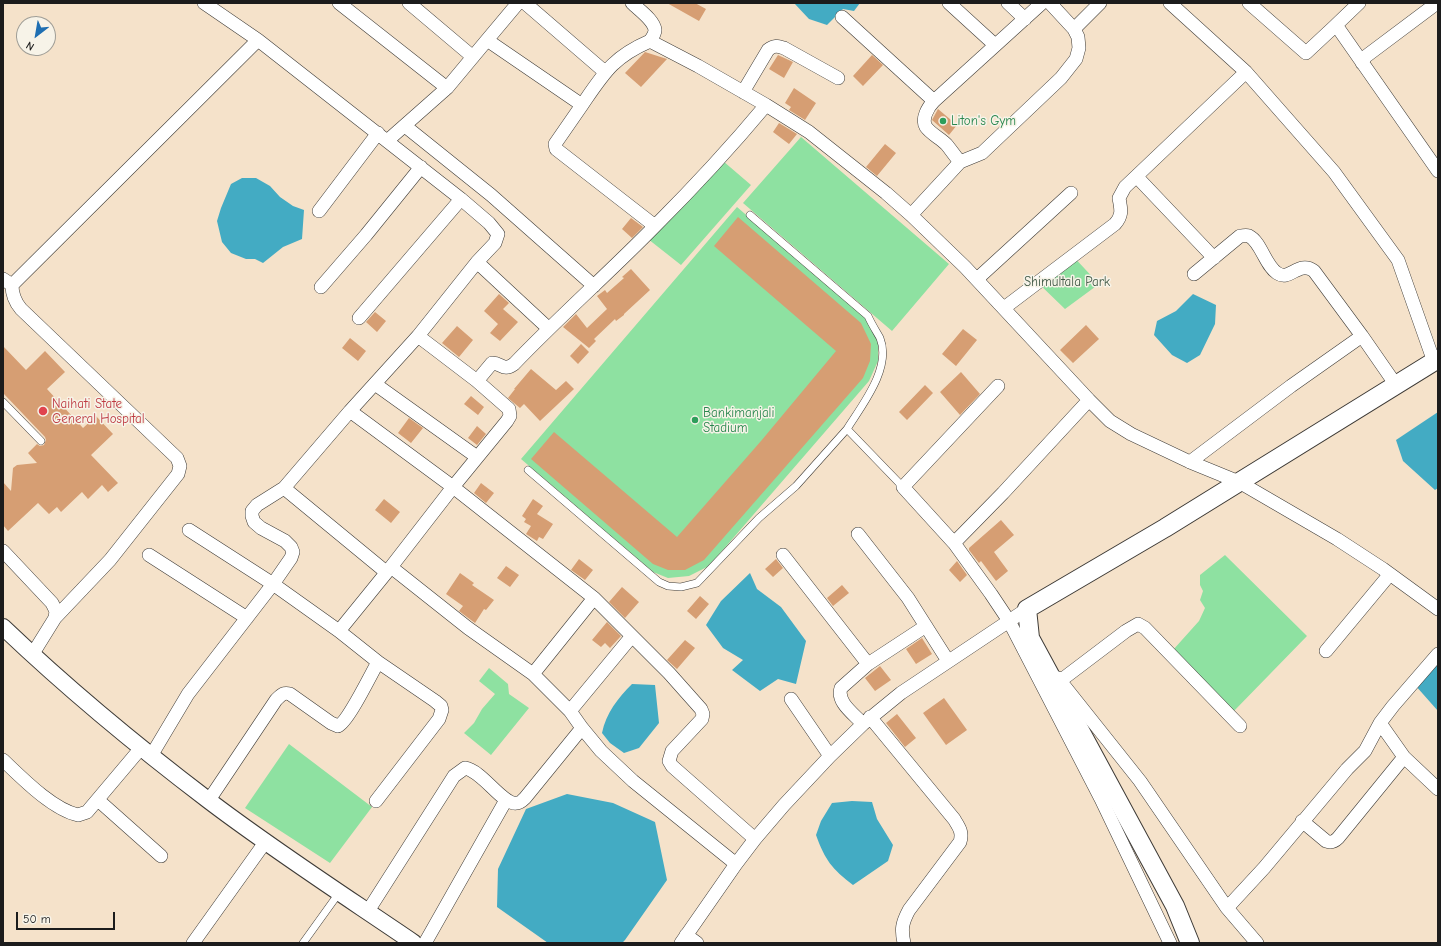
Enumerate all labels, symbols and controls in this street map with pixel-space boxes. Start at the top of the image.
north arrow [16,16,56,56]
text: N [24,38,37,53]
place label: Liton's Gym [951,113,1016,129]
marker: Liton's Gym [938,116,948,126]
park label: Shimultala Park [1024,274,1110,290]
place label: Naihati State General Hospital [52,396,145,427]
marker: Naihati State General Hospital [37,405,49,417]
place label: Bankimanjali Stadium [703,405,774,436]
marker: Bankimanjali Stadium [690,415,700,425]
scale bar [18,904,117,930]
text: 50 m [23,912,51,926]

